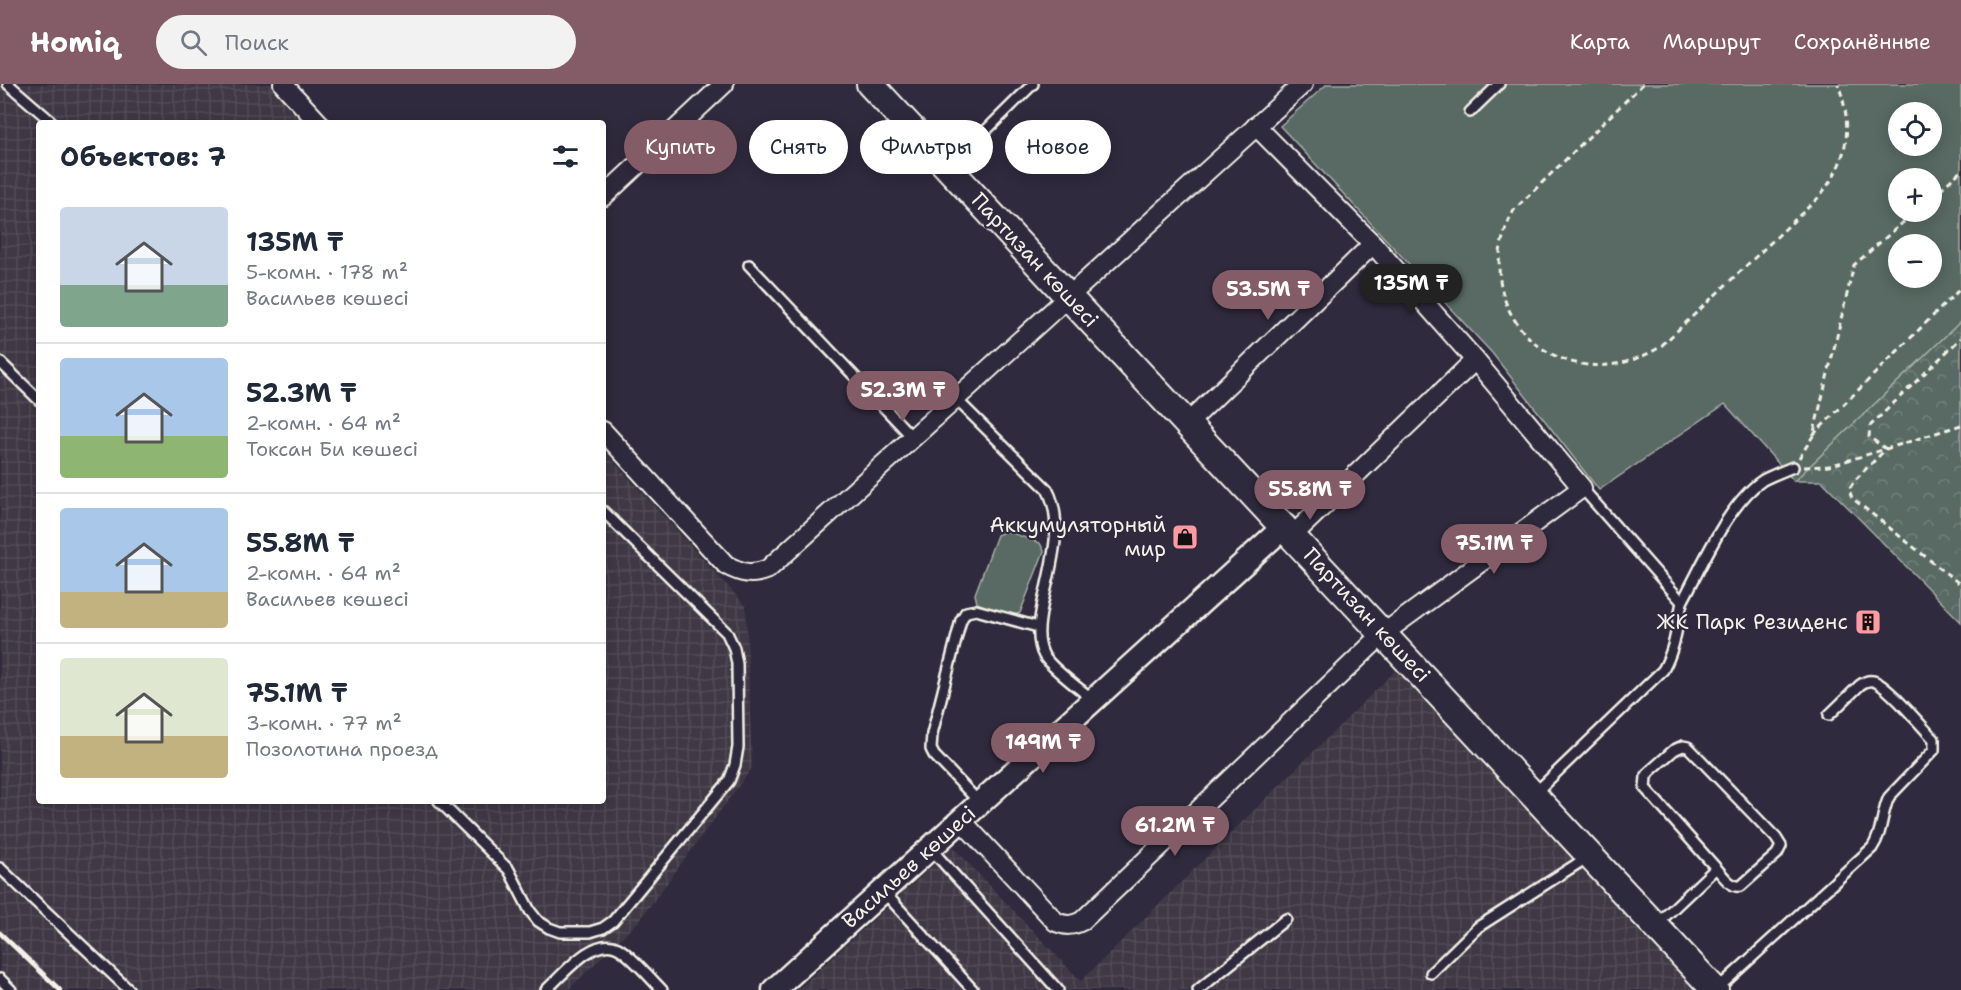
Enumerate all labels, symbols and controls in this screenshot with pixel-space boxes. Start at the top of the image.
search box [156,15,576,69]
text: Homiq [30,23,120,61]
icon: search [177,26,210,59]
text: Поиск [225,28,289,57]
text: Карта [1570,28,1630,56]
text: Маршрут [1663,28,1761,56]
text: Сохранённые [1794,28,1931,56]
map controls [1888,102,1942,288]
button: locate [1888,102,1942,156]
chip: Купить [624,120,737,174]
chip: Снять [749,120,848,174]
chip: Фильтры [860,120,993,174]
chip: Новое [1005,120,1111,174]
text: Объектов: 7 [60,139,226,174]
icon: filters [549,140,582,173]
button: + [1888,168,1942,222]
street label: Партизан көшесі [965,187,1105,333]
text: 135M ₸ [246,224,343,259]
icon: home [108,231,180,303]
button: − [1888,234,1942,288]
text: 5-комн. · 178 m² [246,259,408,285]
pin: 135M ₸ [1362,264,1460,315]
pin: 53.5M ₸ [1213,270,1323,321]
text: 135M ₸ [1374,270,1448,296]
text: 53.5M ₸ [1226,276,1310,302]
text: Васильев көшесі [246,285,409,311]
pin: 52.3M ₸ [848,371,958,422]
text: 52.3M ₸ [246,375,357,410]
text: 52.3M ₸ [861,377,946,403]
icon: home [108,382,180,454]
text: 2-комн. · 64 m² [246,410,401,436]
text: Токсан Би көшесі [246,436,418,462]
pin: 55.8M ₸ [1255,470,1365,521]
text: 55.8M ₸ [1268,476,1352,502]
place label: Аккумуляторный мир [989,511,1166,563]
shop icon: Аккумуляторный мир [1170,522,1200,552]
pin: 75.1M ₸ [1439,524,1549,575]
text: 55.8M ₸ [246,525,354,560]
text: 75.1M ₸ [1455,530,1533,556]
icon: home [108,532,180,604]
street label: Партизан көшесі [1297,542,1437,688]
text: 2-комн. · 64 m² [246,560,401,586]
text: Васильев көшесі [246,586,409,612]
building icon: ЖК Парк Резиденс [1853,607,1883,637]
place label: ЖК Парк Резиденс [1656,608,1848,636]
text: 75.1M ₸ [246,675,347,710]
icon: home [108,682,180,754]
text: 3-комн. · 77 m² [246,710,402,736]
pin: 149M ₸ [994,723,1092,774]
text: 149M ₸ [1005,729,1081,755]
text: Позолотина проезд [246,736,438,762]
street label: Васильев көшесі [836,799,982,935]
pin: 61.2M ₸ [1120,806,1230,857]
text: 61.2M ₸ [1135,812,1215,838]

